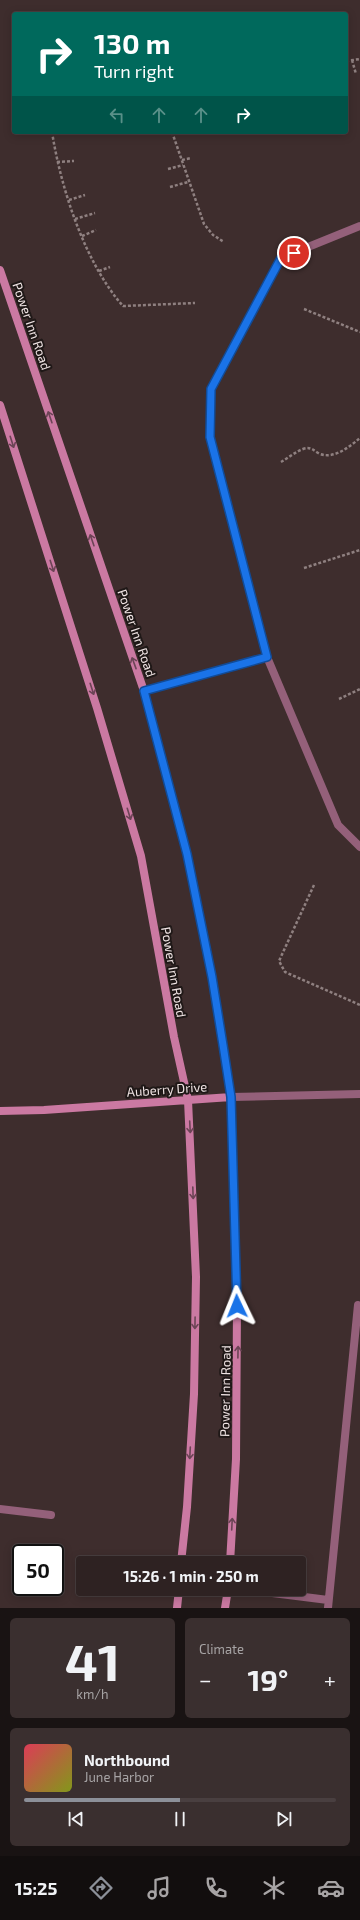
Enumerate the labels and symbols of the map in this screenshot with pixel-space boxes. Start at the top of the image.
pin [277,236,311,270]
street label: Power Inn Road [9,280,55,372]
one-way arrow [46,411,53,424]
one-way arrow [9,435,16,448]
one-way arrow [88,534,95,547]
one-way arrow [49,559,56,572]
street label: Power Inn Road [114,587,160,679]
one-way arrow [130,657,138,669]
one-way arrow [88,683,96,695]
one-way arrow [126,807,133,820]
street label: Power Inn Road [158,925,190,1019]
street label: Auberry Drive [126,1078,208,1100]
one-way arrow [186,1120,193,1133]
one-way arrow [189,1186,197,1199]
position arrow [216,1285,258,1327]
one-way arrow [191,1316,199,1329]
street label: Power Inn Road [216,1345,234,1437]
one-way arrow [234,1346,241,1359]
one-way arrow [187,1446,194,1459]
one-way arrow [228,1518,235,1531]
speed limit sign: 50 [12,1544,64,1596]

